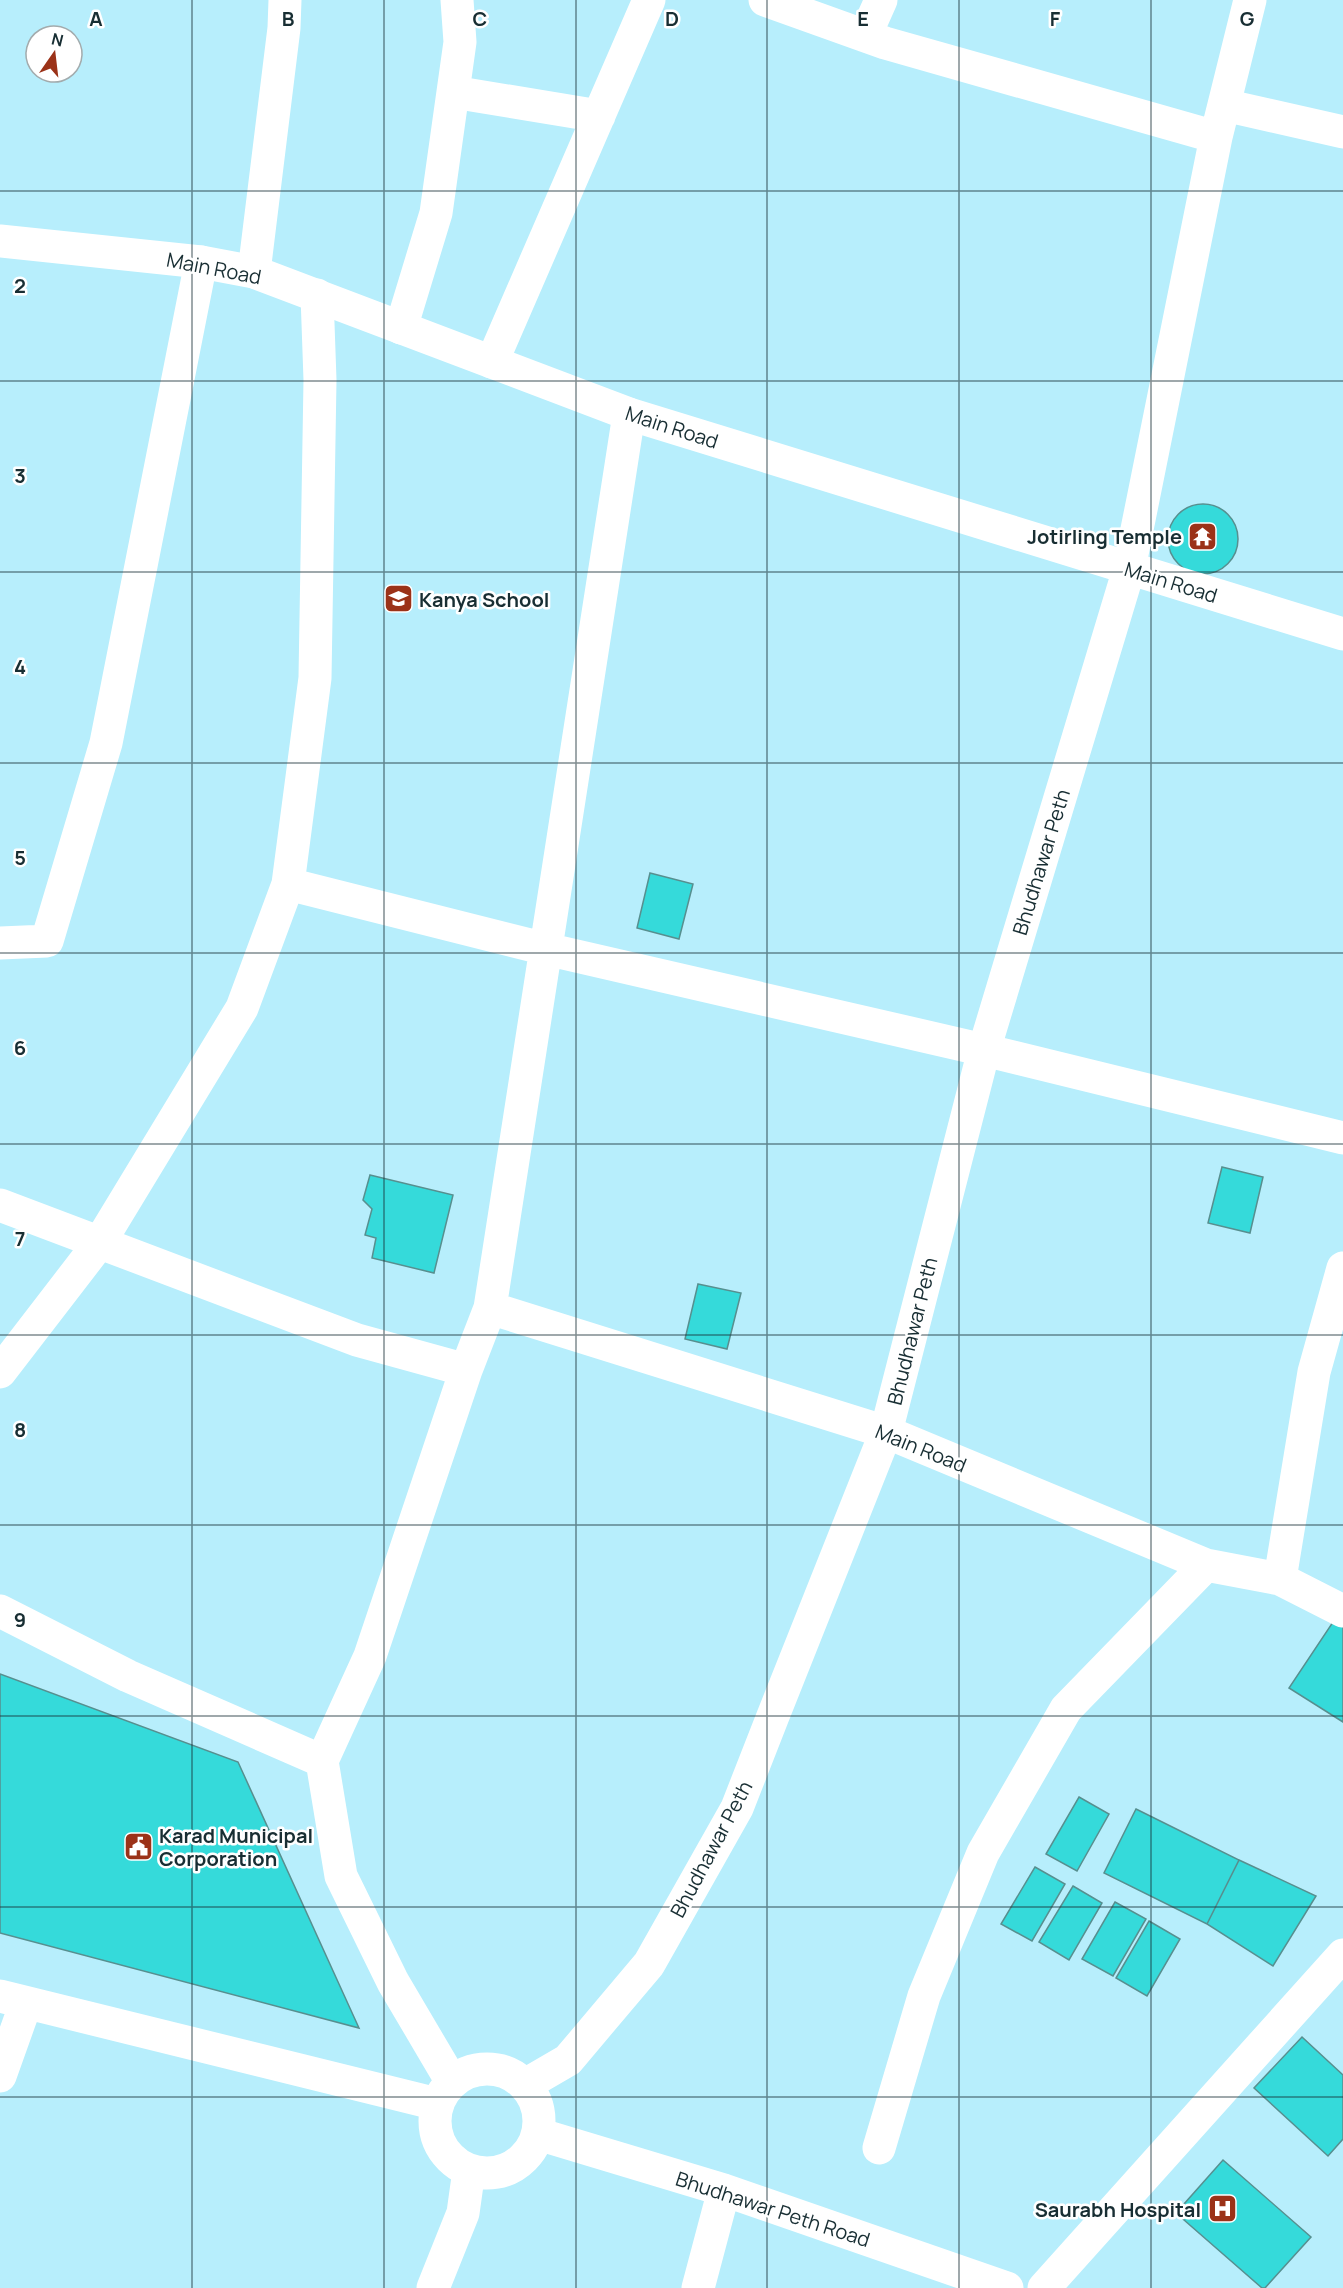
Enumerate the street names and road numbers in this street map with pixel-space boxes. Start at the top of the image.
street label: Main Road [164,246,264,290]
street label: Main Road [622,399,722,455]
street label: Main Road [1121,555,1221,609]
street label: Bhudhawar Peth [1006,786,1076,938]
street label: Bhudhawar Peth [881,1254,943,1408]
street label: Main Road [871,1418,971,1478]
street label: Bhudhawar Peth [664,1776,758,1922]
street label: Bhudhawar Peth Road [673,2165,873,2253]

